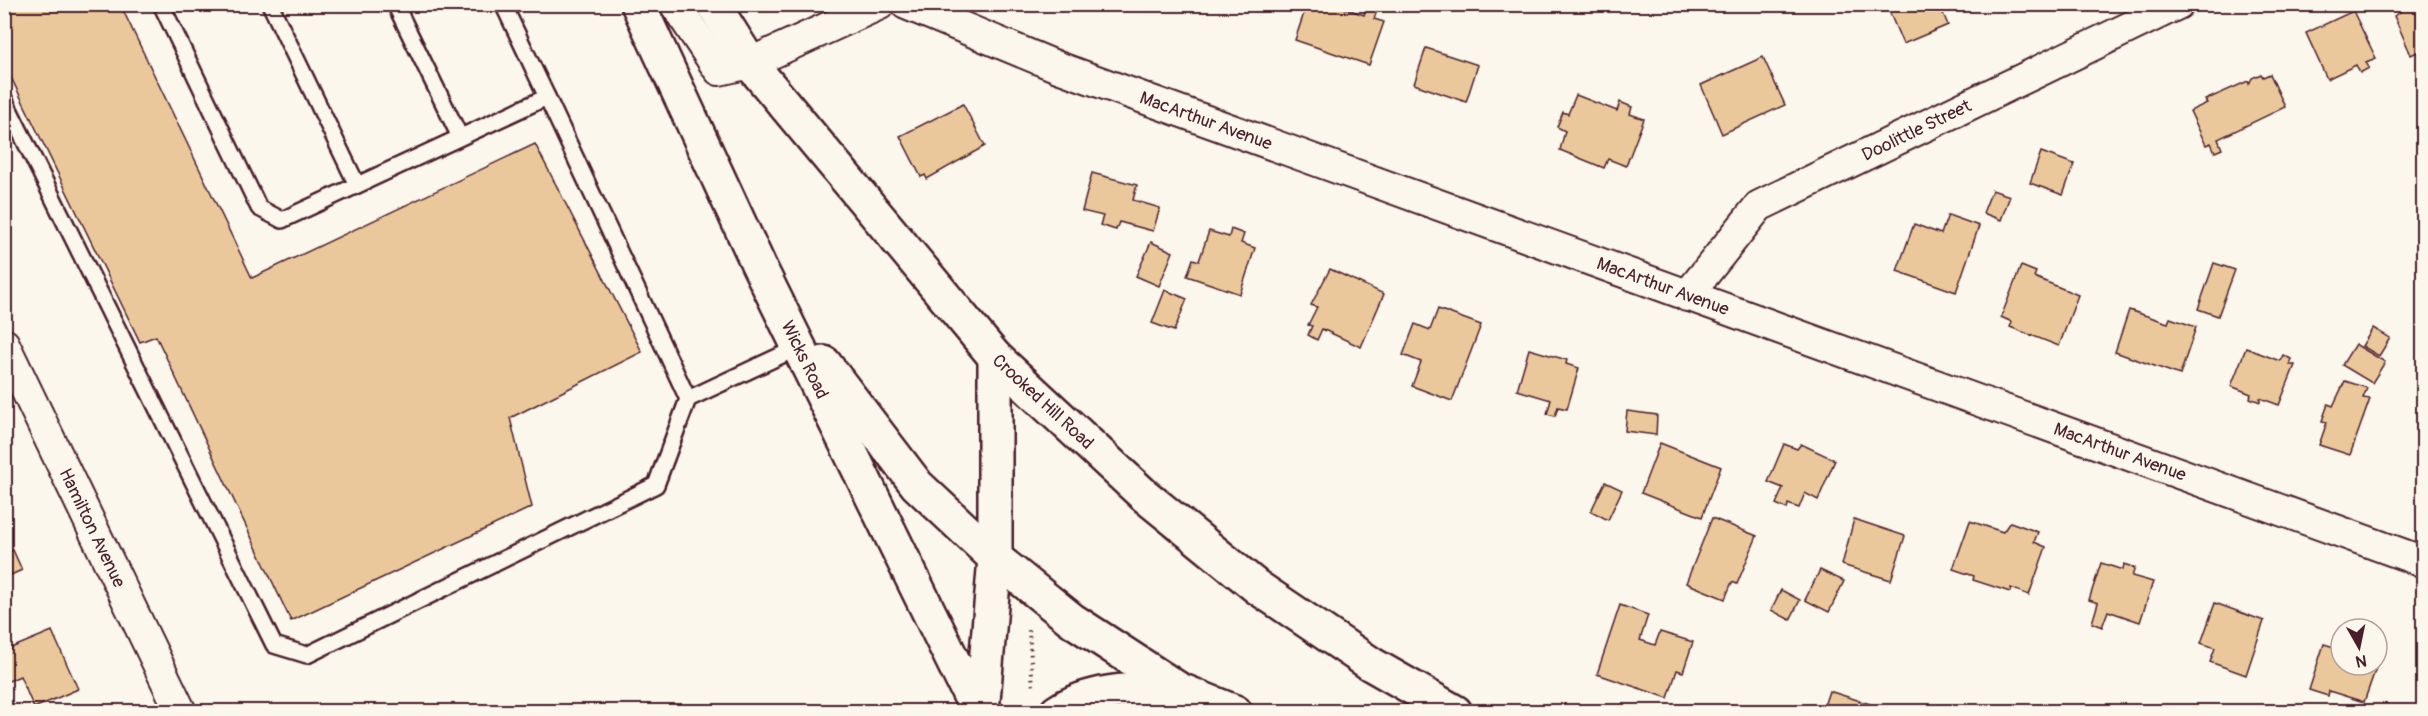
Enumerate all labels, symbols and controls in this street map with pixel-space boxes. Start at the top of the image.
street label: MacArthur Avenue [1137,87,1275,156]
street label: Doolittle Street [1858,94,1976,167]
street label: MacArthur Avenue [1593,252,1732,321]
street label: Wicks Road [776,317,834,403]
street label: Crooked Hill Road [987,349,1098,455]
street label: MacArthur Avenue [2050,418,2189,487]
street label: Hamilton Avenue [54,465,130,592]
north arrow [2329,617,2389,677]
text: N [2354,650,2368,672]

